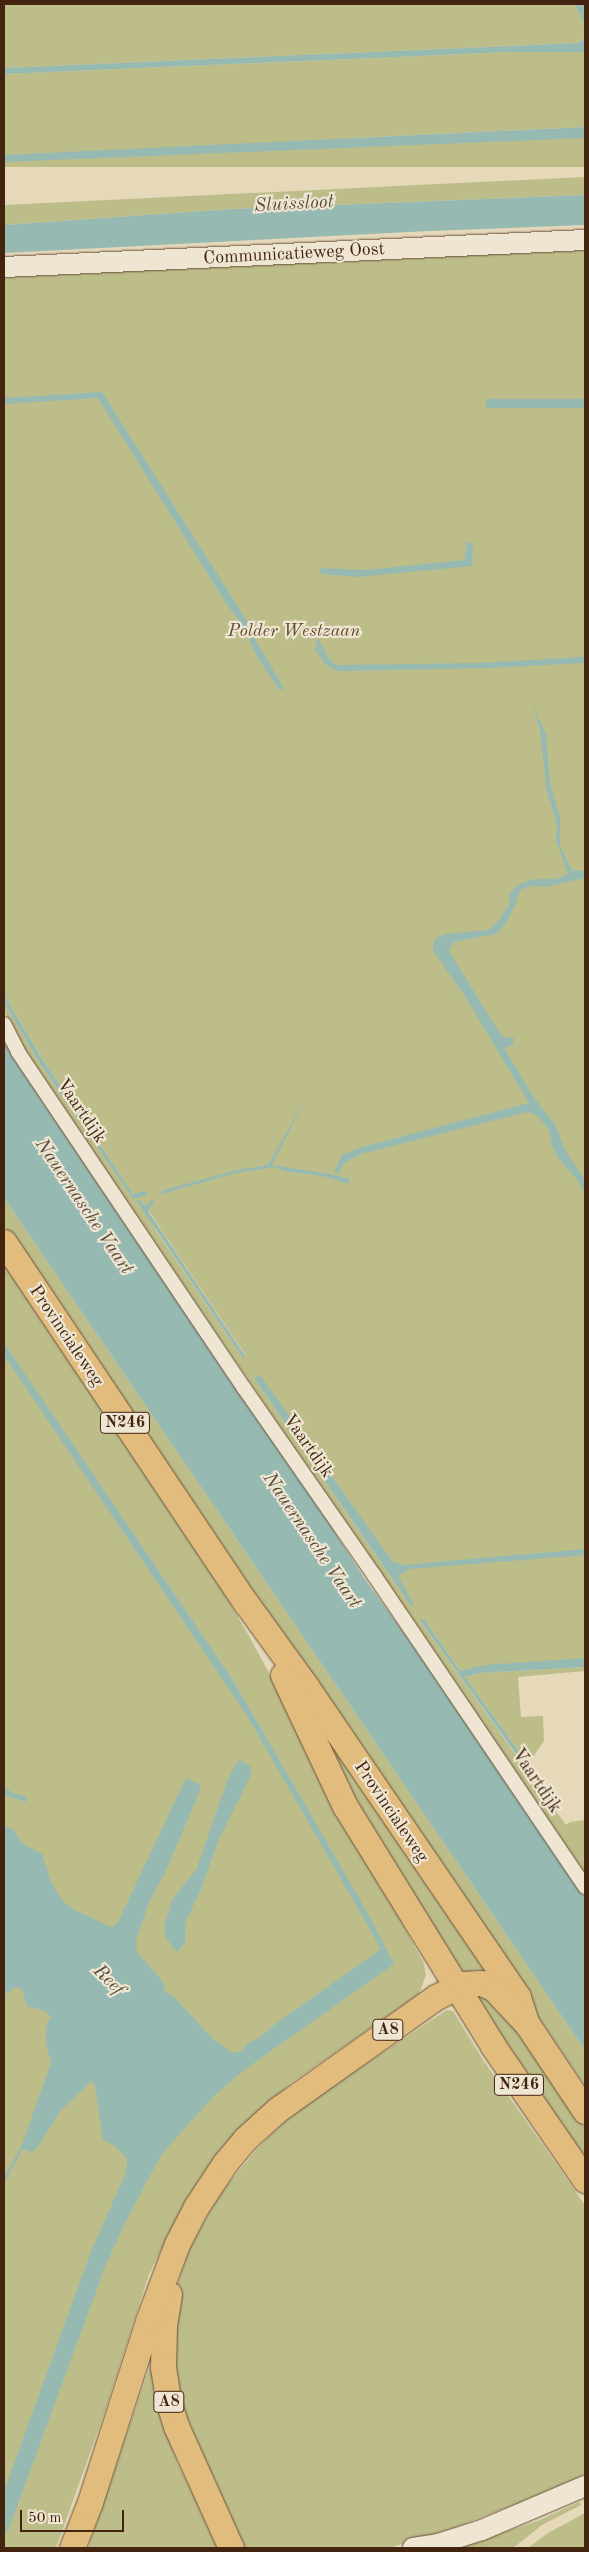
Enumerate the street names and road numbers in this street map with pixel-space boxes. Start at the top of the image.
street label: Communicatieweg Oost [203,238,385,270]
street label: Vaartdijk [52,1075,110,1147]
street label: Provincialeweg [24,1281,108,1391]
road number: N246 [99,1410,151,1436]
street label: Vaartdijk [278,1410,338,1482]
street label: Vaartdijk [507,1745,565,1817]
street label: Provincialeweg [349,1757,433,1867]
road number: A8 [372,2016,404,2044]
road number: N246 [493,2072,545,2098]
road number: A8 [153,2388,185,2416]

